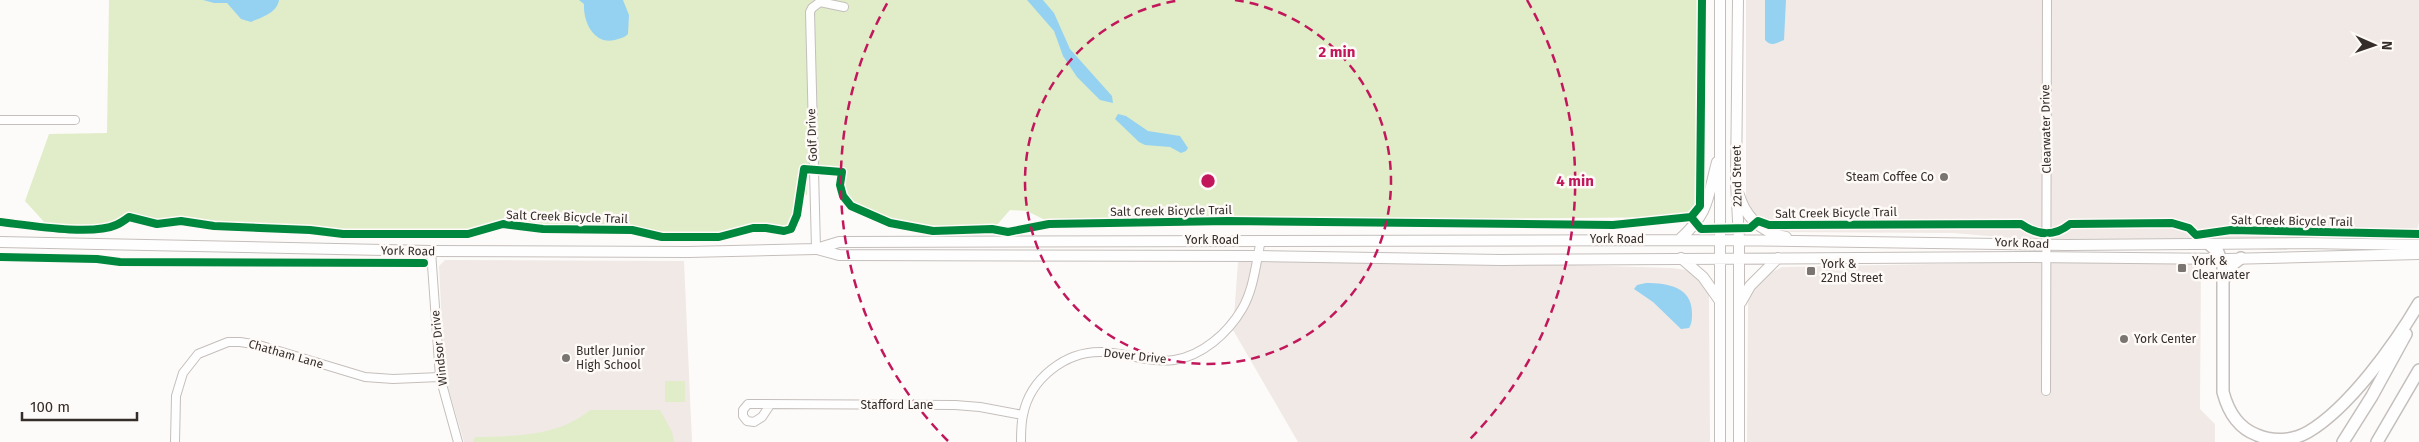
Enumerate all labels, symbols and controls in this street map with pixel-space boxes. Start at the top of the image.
north arrow [2349,20,2399,70]
text: N [2378,40,2395,50]
text: 2 min [1319,43,1355,61]
street label: Clearwater Drive [2038,84,2054,174]
street label: Golf Drive [804,108,820,162]
street label: 22nd Street [1729,144,1745,207]
place label: Steam Coffee Co [1846,170,1934,184]
marker: Steam Coffee Co [1938,171,1950,183]
centre of rings [1199,172,1217,190]
text: 4 min [1556,172,1594,190]
street label: Salt Creek Bicycle Trail [1110,203,1233,219]
street label: Salt Creek Bicycle Trail [1775,205,1898,221]
street label: Salt Creek Bicycle Trail [506,208,629,226]
street label: Salt Creek Bicycle Trail [2231,213,2354,229]
street label: York Road [1590,232,1644,246]
street label: York Road [1185,233,1239,247]
street label: York Road [1995,235,2049,251]
street label: York Road [381,244,435,258]
place label: York & Clearwater [2192,254,2250,282]
place label: York & 22nd Street [1821,257,1883,285]
marker: York & Clearwater [2176,262,2188,274]
marker: York & 22nd Street [1805,265,1817,277]
street label: Windsor Drive [428,309,450,387]
place label: York Center [2134,332,2197,346]
marker: York Center [2118,333,2130,345]
street label: Chatham Lane [247,337,325,371]
place label: Butler Junior High School [576,344,645,372]
street label: Dover Drive [1103,346,1167,366]
marker: Butler Junior High School [560,352,572,364]
scale bar [22,390,138,422]
text: 100 m [30,398,70,416]
street label: Stafford Lane [861,398,933,412]

